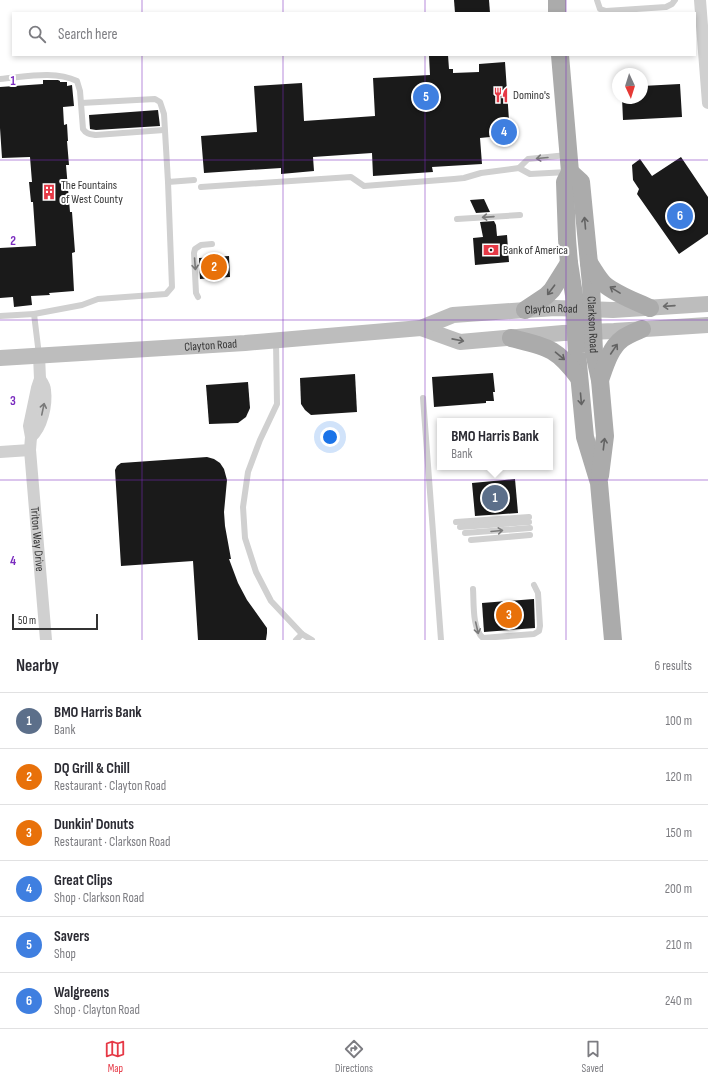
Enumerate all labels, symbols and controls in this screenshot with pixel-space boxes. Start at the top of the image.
search box [12,12,696,56]
icon: search [26,23,48,45]
text: Search here [58,25,118,44]
north arrow [612,68,648,104]
text: 1 [10,73,16,89]
pin: 5 [413,82,439,112]
restaurant icon: Domino's [492,86,510,104]
place label: Domino's [513,88,550,103]
pin: 4 [491,117,517,147]
one-way arrow [536,154,549,161]
place label: The Fountains of West County [61,178,123,207]
building icon: The Fountains of West County [40,183,58,201]
pin: 6 [667,201,693,231]
one-way arrow [482,214,495,221]
one-way arrow [581,217,589,230]
text: 2 [10,233,16,249]
bank icon: Bank of America [482,241,500,259]
place label: Bank of America [503,243,568,258]
pin: 2 [201,252,227,282]
one-way arrow [191,257,198,270]
one-way arrow [547,284,555,295]
one-way arrow [609,286,621,294]
street label: Clarkson Road [584,296,602,353]
street label: Clayton Road [524,300,578,318]
one-way arrow [663,303,676,310]
street label: Clayton Road [184,336,238,354]
one-way arrow [452,336,465,344]
one-way arrow [610,344,618,355]
one-way arrow [555,352,565,361]
one-way arrow [577,392,585,405]
text: 3 [10,393,16,409]
one-way arrow [40,403,48,416]
popup [437,418,553,470]
your location [320,427,340,447]
text: BMO Harris Bank [451,427,539,446]
one-way arrow [600,438,608,451]
text: Bank [451,446,473,462]
pin: 1 [482,483,508,513]
street label: Triton Way Drive [27,506,48,572]
one-way arrow [490,527,503,534]
text: 4 [10,553,16,569]
pin: 3 [496,600,522,630]
scale bar [12,612,98,631]
text: 50 m [18,614,36,627]
one-way arrow [474,621,482,634]
text: Nearby [16,656,59,676]
text: 6 results [654,658,692,674]
text: BMO Harris Bank [54,703,142,722]
text: 1 [26,713,32,729]
text: 100 m [665,713,692,729]
text: Bank [54,722,75,738]
text: DQ Grill & Chill [54,759,130,778]
text: 2 [26,769,32,785]
text: 120 m [666,769,692,785]
text: Restaurant · Clayton Road [54,778,166,794]
text: Dunkin' Donuts [54,815,134,834]
text: 3 [26,825,32,841]
text: 150 m [666,825,692,841]
text: Restaurant · Clarkson Road [54,834,171,850]
text: Great Clips [54,871,112,890]
text: 4 [26,881,32,897]
text: 200 m [665,881,692,897]
text: Shop · Clarkson Road [54,890,144,906]
text: Savers [54,927,90,946]
text: 5 [26,937,32,953]
text: 210 m [666,937,692,953]
text: Shop [54,946,76,962]
text: Walgreens [54,983,109,1002]
text: 6 [26,993,32,1009]
text: 240 m [665,993,692,1009]
text: Shop · Clayton Road [54,1002,140,1018]
tab: Map [104,1038,126,1075]
tab: Directions [335,1038,373,1075]
tab: Saved [582,1038,604,1075]

